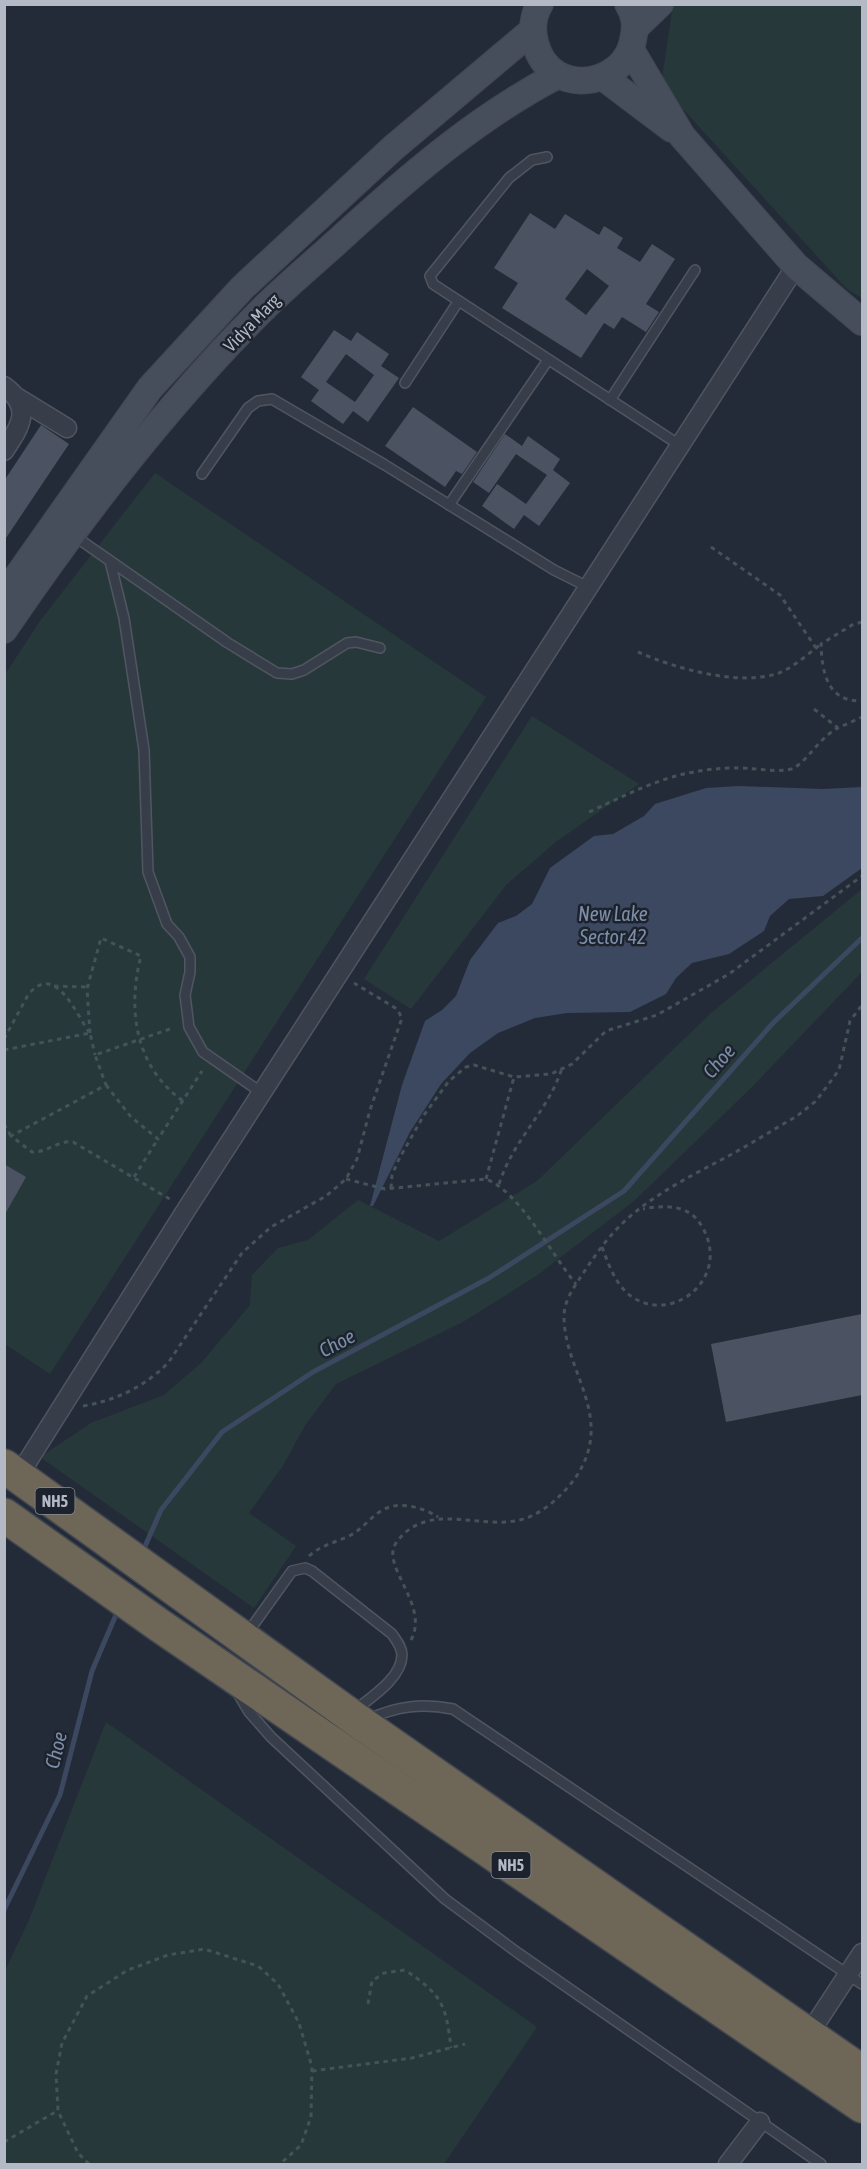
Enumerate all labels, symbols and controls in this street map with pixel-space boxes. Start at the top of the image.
street label: Vidya Marg [219,289,285,356]
water label: New Lake Sector 42 [578,902,648,948]
water label: Choe [698,1039,740,1082]
water label: Choe [315,1324,359,1361]
road number: NH5 [36,1488,74,1514]
water label: Choe [40,1729,71,1771]
road number: NH5 [492,1852,530,1878]

